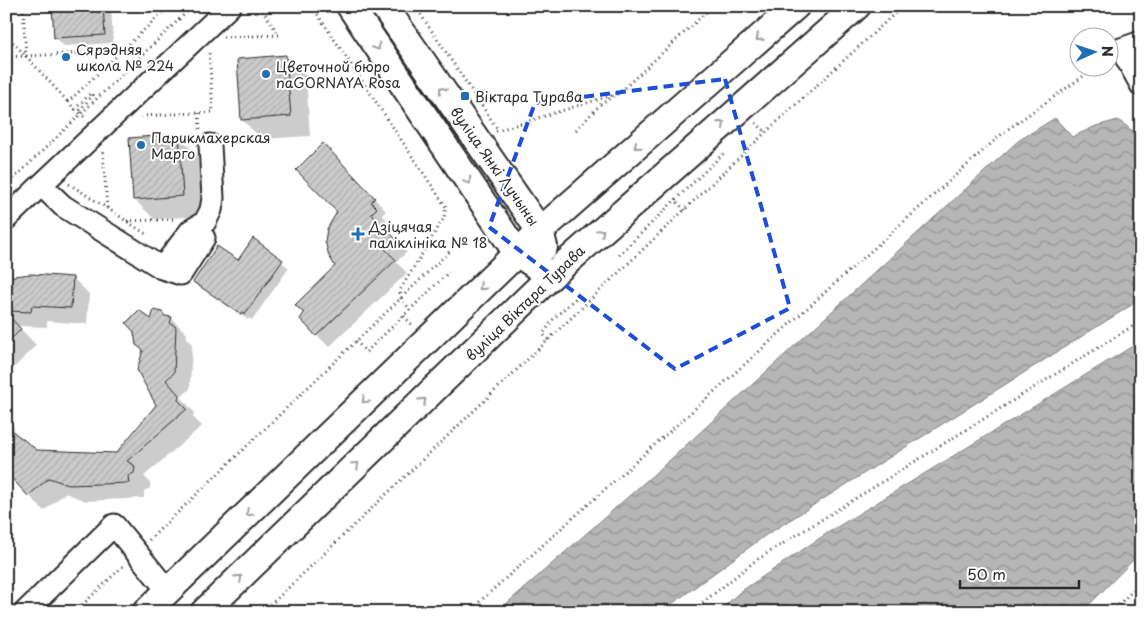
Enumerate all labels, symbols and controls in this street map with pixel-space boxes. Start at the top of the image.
north arrow [1070,28,1120,78]
one-way arrow [756,33,765,42]
place label: Сярэдняя школа № 224 [76,39,174,76]
one-way arrow [371,41,380,50]
text: N [1097,45,1118,57]
marker: Сярэдняя школа № 224 [60,51,72,63]
place label: Цветочной бюро naGORNAYA Rosa [276,56,400,93]
marker: Цветочной бюро naGORNAYA Rosa [260,68,272,80]
place label: Віктара Турава [475,86,583,107]
one-way arrow [439,87,448,96]
marker: Віктара Турава [459,90,471,102]
street label: вуліца Янкі Лучыны [446,102,544,230]
one-way arrow [716,120,725,129]
place label: Парикмахерская Марго [151,127,270,164]
marker: Парикмахерская Марго [135,139,147,151]
one-way arrow [634,140,643,149]
one-way arrow [462,175,471,185]
place label: Дзіцячая паліклініка № 18 [368,216,488,253]
marker: Дзіцячая паліклініка № 18 [351,227,365,241]
one-way arrow [595,229,604,238]
street label: вуліца Віктара Турава [461,240,589,366]
one-way arrow [479,281,488,290]
one-way arrow [362,394,371,403]
one-way arrow [417,397,426,406]
one-way arrow [351,462,360,471]
one-way arrow [245,507,254,516]
scale bar [960,558,1078,590]
text: 50 m [967,562,1006,585]
one-way arrow [234,575,243,584]

